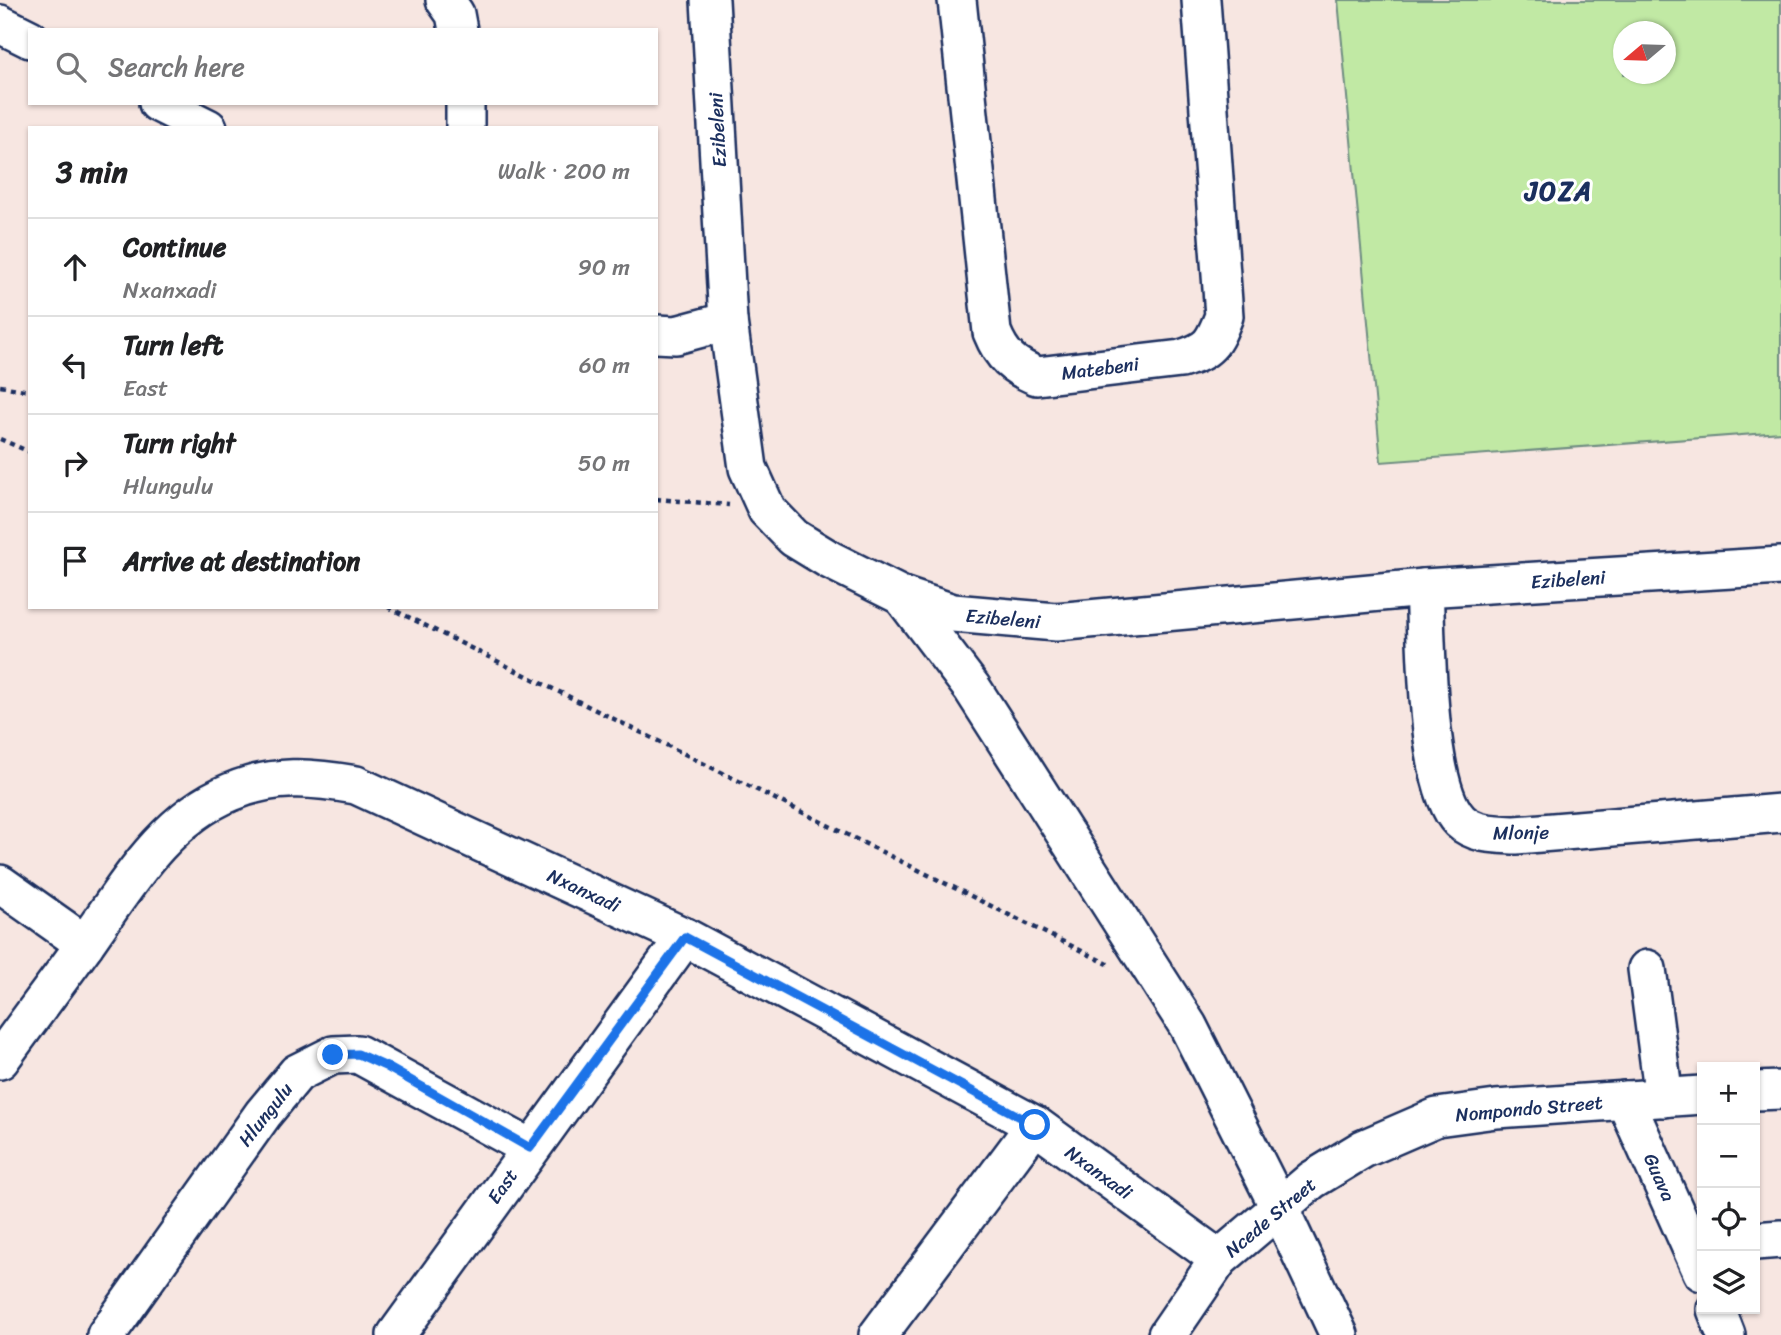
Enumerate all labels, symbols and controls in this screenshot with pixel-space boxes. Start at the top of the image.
north arrow [1613,21,1676,84]
search box [28,28,658,105]
text: Search here [108,44,245,90]
icon: search [52,48,90,86]
street label: Ezibeleni [699,91,736,168]
text: 3 min [56,145,128,199]
text: Walk · 200 m [498,151,630,192]
district label: JOZA [1523,168,1593,214]
text: Continue [123,224,226,270]
text: 90 m [578,247,630,288]
icon: ahead [56,248,94,286]
text: Nxanxadi [123,270,216,311]
text: Turn left [123,322,223,368]
text: 60 m [579,345,630,386]
icon: left [56,346,94,384]
street label: Matebeni [1059,347,1142,390]
text: East [123,368,168,409]
text: Turn right [123,420,236,466]
text: 50 m [578,443,630,484]
icon: right [56,444,94,482]
text: Hlungulu [123,466,213,507]
text: Arrive at destination [123,538,360,584]
icon: arrive [56,542,94,580]
street label: Ezibeleni [1530,560,1607,599]
street label: Ezibeleni [964,599,1042,638]
street label: Mlonje [1493,816,1550,849]
street label: Nxanxadi [542,859,626,922]
route end [317,1039,348,1070]
map controls [1697,1062,1760,1314]
button: + [1697,1062,1760,1125]
street label: Hlungulu [229,1075,301,1154]
street label: Nompondo Street [1454,1086,1604,1131]
route start [1019,1109,1050,1140]
button: − [1697,1125,1760,1188]
street label: Nxanxadi [1058,1136,1140,1209]
street label: Guava [1634,1148,1685,1207]
street label: East [478,1162,527,1211]
street label: Ncede Street [1217,1169,1324,1266]
button: locate [1697,1188,1760,1251]
button: layers [1697,1251,1760,1314]

